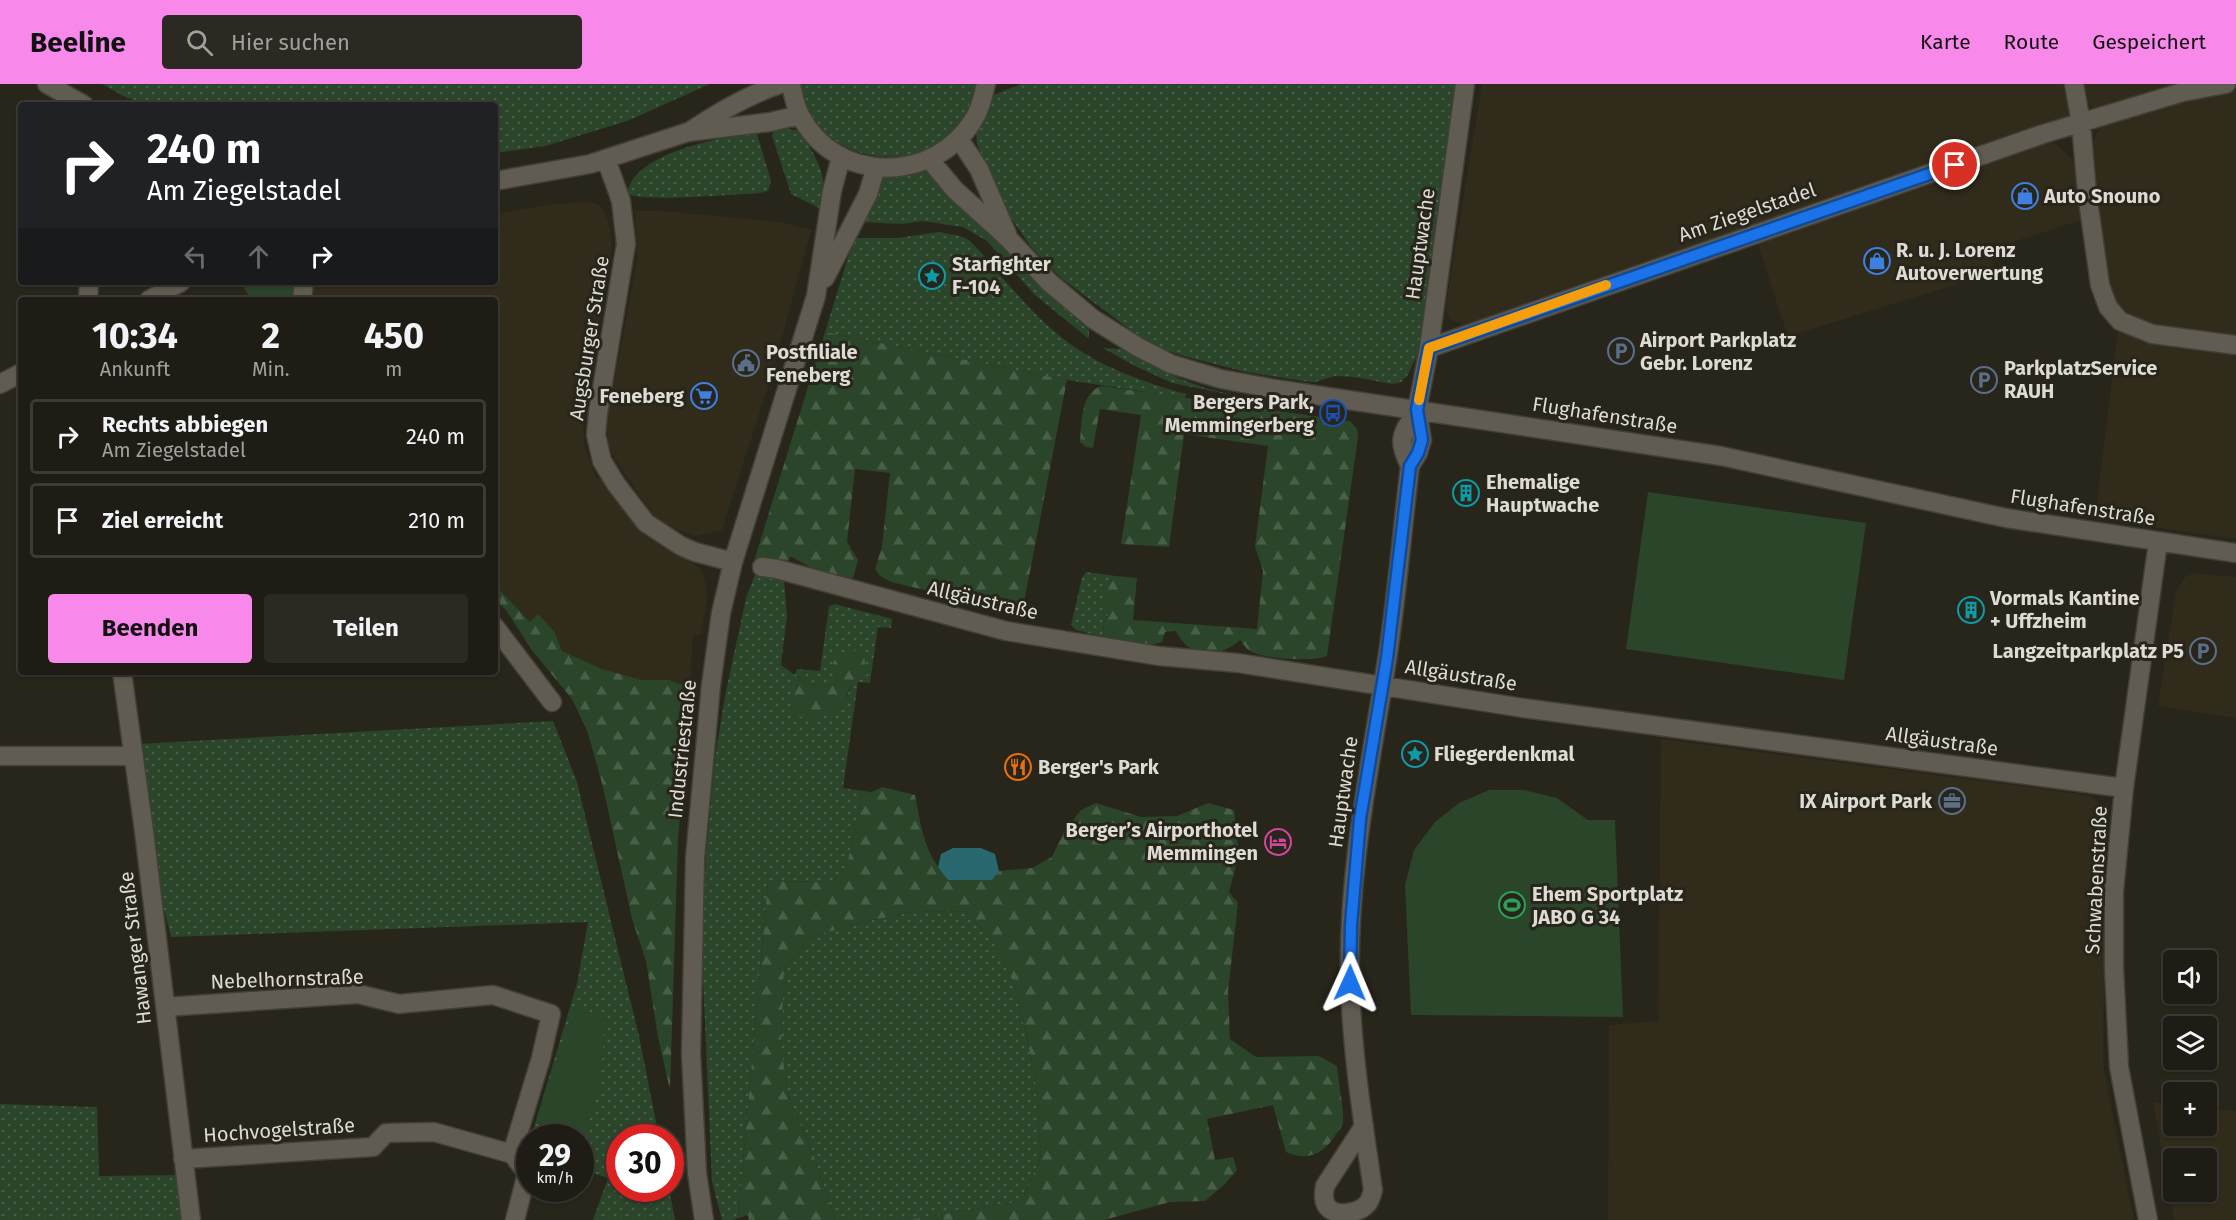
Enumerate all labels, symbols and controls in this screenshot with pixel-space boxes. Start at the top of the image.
search box [162,15,582,69]
text: Beeline [30,26,126,59]
icon: search [183,26,216,59]
text: Hier suchen [231,29,350,56]
text: Karte [1920,29,1971,55]
text: Route [2004,29,2059,55]
text: Gespeichert [2092,29,2206,55]
text: 240 m [147,124,261,174]
icon: right [48,126,126,204]
pin [1929,139,1980,190]
icon: arrive [1938,148,1971,181]
text: Am Ziegelstadel [147,175,341,207]
street label: Am Ziegelstadel [1675,177,1819,247]
shop icon: Auto Snouno [2010,181,2040,211]
place label: Auto Snouno [2043,184,2161,208]
street label: Hauptwache [1400,187,1440,301]
place label: R. u. J. Lorenz Autoverwertung [1895,238,2044,285]
icon: left [179,240,212,273]
icon: ahead [242,240,275,273]
icon: right [305,240,338,273]
shop icon: R. u. J. Lorenz Autoverwertung [1862,246,1892,276]
place label: Starfighter F-104 [952,252,1052,299]
street label: Augsburger Straße [564,254,614,422]
place icon: Starfighter F-104 [917,261,947,291]
text: 10:34 [92,314,178,358]
text: 2 [261,314,280,358]
text: 450 [364,314,424,358]
place label: Airport Parkplatz Gebr. Lorenz [1639,328,1796,375]
parking icon: Airport Parkplatz Gebr. Lorenz [1606,336,1636,366]
place label: Postfiliale Feneberg [766,340,858,387]
public building icon: Postfiliale Feneberg [731,348,761,378]
place label: ParkplatzService RAUH [2004,356,2157,403]
text: Ankunft [100,357,170,381]
text: Min. [252,357,290,381]
text: m [385,357,402,381]
parking icon: ParkplatzService RAUH [1969,365,1999,395]
supermarket icon: Feneberg [689,381,719,411]
place label: Feneberg [600,384,685,408]
place label: Bergers Park, Memmingerberg [1165,390,1315,437]
street label: Flughafenstraße [1531,392,1679,438]
bus stop icon: Bergers Park, Memmingerberg [1318,398,1348,428]
text: Rechts abbiegen [102,411,268,438]
icon: right [51,420,84,453]
text: 240 m [406,423,465,450]
text: Am Ziegelstadel [102,438,246,462]
place label: Ehemalige Hauptwache [1486,470,1599,517]
building icon: Ehemalige Hauptwache [1451,478,1481,508]
street label: Flughafenstraße [2009,484,2157,530]
icon: arrive [51,504,84,537]
text: Ziel erreicht [102,507,223,534]
text: 210 m [408,507,465,534]
street label: Allgäustraße [925,576,1041,624]
place label: Vormals Kantine + Uffzheim [1989,586,2140,633]
button: Beenden [48,594,252,663]
button: Teilen [264,594,468,663]
building icon: Vormals Kantine + Uffzheim [1956,595,1986,625]
parking icon: Langzeitparkplatz P5 [2188,636,2218,666]
place label: Langzeitparkplatz P5 [1993,639,2184,663]
street label: Allgäustraße [1403,654,1519,696]
street label: Industriestraße [663,678,701,820]
street label: Allgäustraße [1884,721,2000,761]
street label: Hauptwache [1323,735,1363,849]
place icon: Fliegerdenkmal [1400,739,1430,769]
place label: Fliegerdenkmal [1434,742,1574,766]
restaurant icon: Berger's Park [1003,752,1033,782]
place label: Berger's Park [1038,755,1160,779]
office icon: IX Airport Park [1937,786,1967,816]
place label: IX Airport Park [1799,789,1933,813]
street label: Schwabenstraße [2080,805,2112,955]
place label: Berger’s Airporthotel Memmingen [1066,818,1258,865]
hotel icon: Berger’s Airporthotel Memmingen [1263,827,1293,857]
street label: Hawanger Straße [114,870,156,1026]
place label: Ehem Sportplatz JABO G 34 [1531,882,1683,929]
sports icon: Ehem Sportplatz JABO G 34 [1497,890,1527,920]
map controls [2163,950,2217,1202]
button: sound [2163,950,2217,1004]
position arrow [1318,951,1382,1015]
street label: Nebelhornstraße [210,964,364,994]
button: layers [2163,1016,2217,1070]
button: + [2163,1082,2217,1136]
street label: Hochvogelstraße [202,1113,356,1147]
speed limit sign: 30 [606,1124,684,1202]
text: 29 [539,1138,571,1174]
button: − [2163,1148,2217,1202]
text: km/h [536,1169,574,1187]

